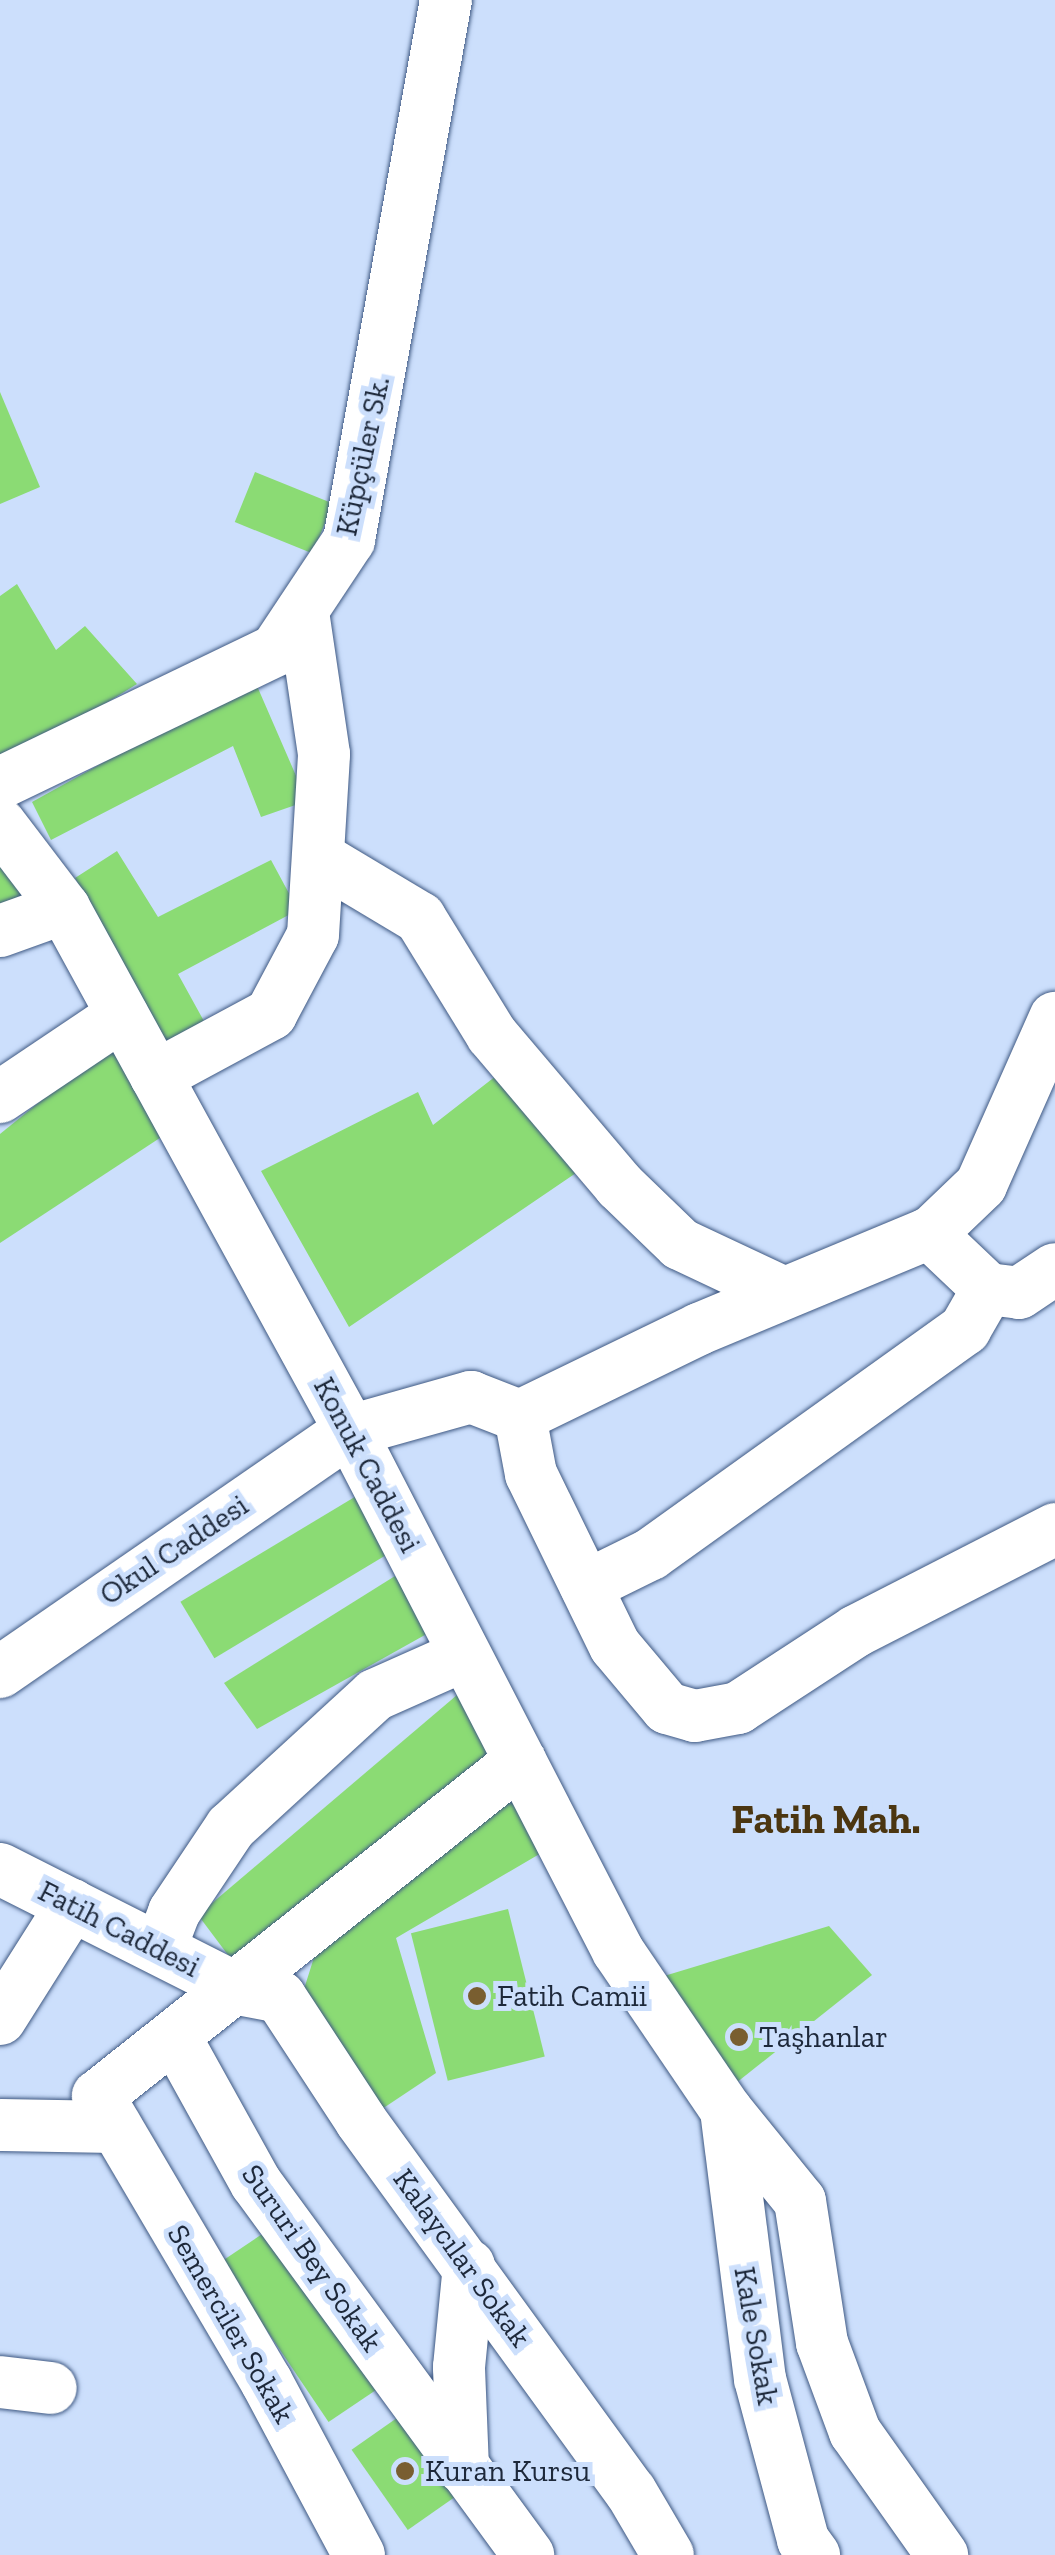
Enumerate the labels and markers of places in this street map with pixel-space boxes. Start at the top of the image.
place label: Fatih Camii [497,1978,648,2014]
marker: Fatih Camii [466,1985,488,2007]
place label: Taşhanlar [759,2019,888,2055]
marker: Taşhanlar [728,2026,750,2048]
place label: Kuran Kursu [425,2453,590,2489]
marker: Kuran Kursu [394,2460,416,2482]

